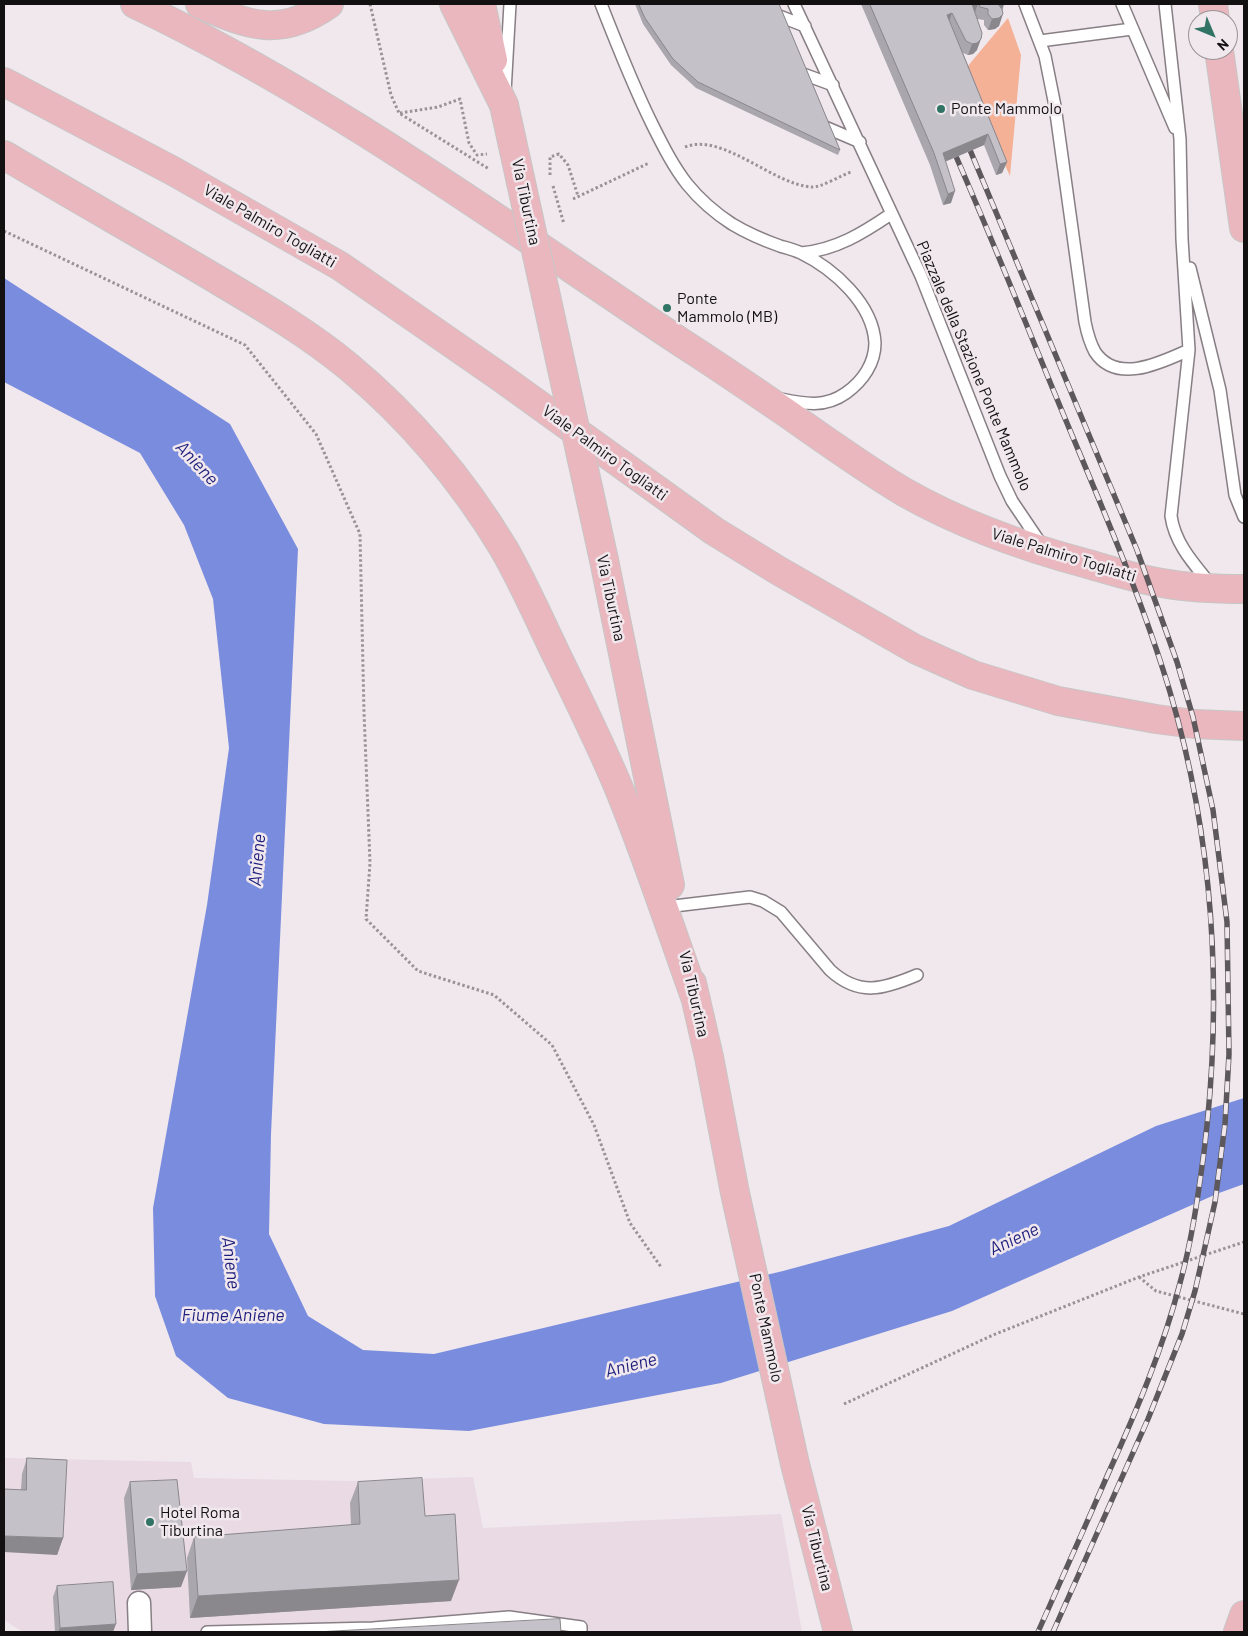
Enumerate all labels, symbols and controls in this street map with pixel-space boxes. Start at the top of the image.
north arrow [1188,10,1238,60]
text: N [1214,36,1233,55]
place label: Ponte Mammolo [951,99,1062,119]
marker: Ponte Mammolo [935,103,947,115]
street label: Via Tiburtina [507,157,545,247]
street label: Viale Palmiro Togliatti [200,180,340,272]
street label: Piazzale della Stazione Ponte Mammolo [912,238,1036,494]
place label: Ponte Mammolo (MB) [677,289,777,327]
marker: Ponte Mammolo (MB) [661,302,673,314]
street label: Viale Palmiro Togliatti [539,401,671,505]
water label: Aniene [171,436,223,490]
street label: Viale Palmiro Togliatti [989,524,1139,586]
street label: Via Tiburtina [592,553,630,643]
water label: Aniene [244,833,270,887]
street label: Via Tiburtina [675,949,713,1039]
water label: Aniene [986,1218,1042,1260]
water label: Aniene [217,1236,245,1290]
street label: Ponte Mammolo [745,1272,787,1384]
water label: Fiume Aniene [181,1304,285,1326]
water label: Aniene [603,1348,659,1382]
place label: Hotel Roma Tiburtina [160,1503,240,1541]
street label: Via Tiburtina [797,1503,837,1593]
marker: Hotel Roma Tiburtina [144,1516,156,1528]

